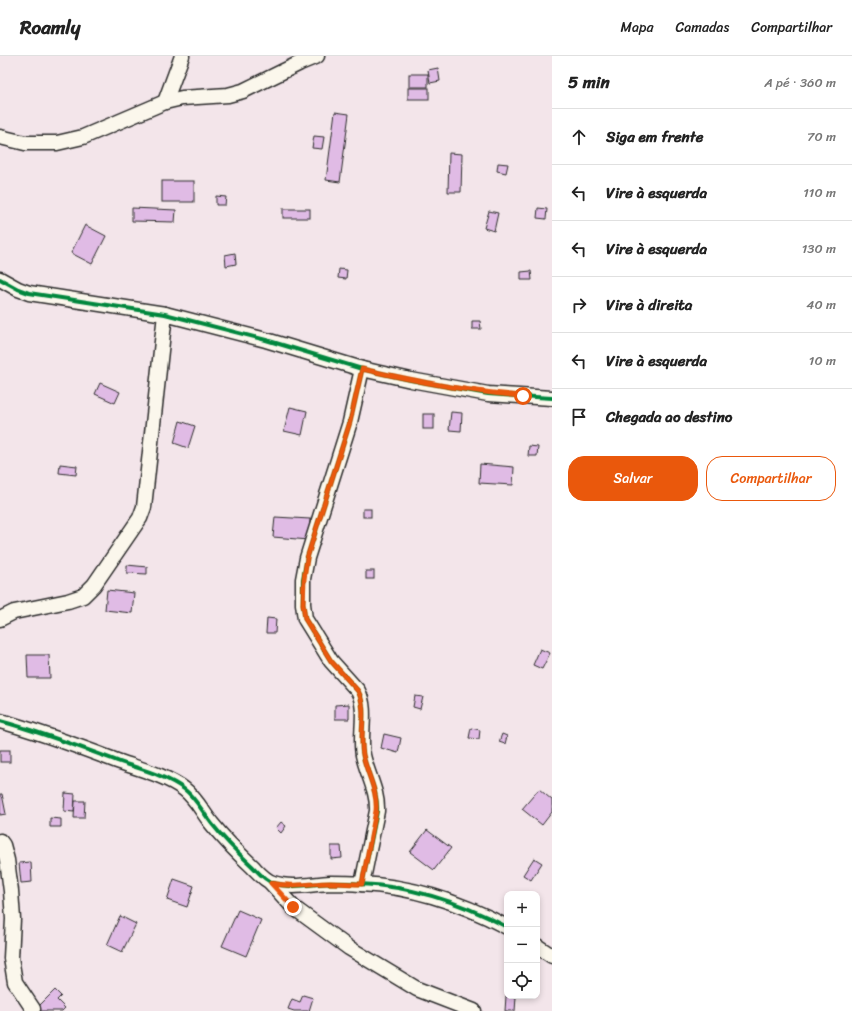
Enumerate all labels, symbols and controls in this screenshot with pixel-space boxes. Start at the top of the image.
text: Roamly [20,11,80,44]
text: Mapa [621,15,653,40]
text: Camadas [675,15,729,40]
text: Compartilhar [751,15,832,40]
text: 5 min [568,67,610,97]
text: A pé · 360 m [764,71,836,94]
text: Siga em frente [606,124,703,150]
text: 70 m [807,125,836,148]
icon: ahead [568,126,590,148]
text: Vire à esquerda [606,180,707,206]
text: 110 m [803,181,836,204]
icon: left [568,182,590,204]
text: Vire à esquerda [606,236,707,262]
text: 130 m [802,237,836,260]
icon: left [568,238,590,260]
text: Vire à direita [606,292,692,318]
text: 40 m [806,293,836,316]
icon: right [568,294,590,316]
text: Vire à esquerda [606,348,707,374]
text: 10 m [809,349,836,372]
icon: left [568,350,590,372]
route start [514,387,532,405]
text: Chegada ao destino [606,404,732,430]
icon: arrive [568,406,590,428]
button: Salvar [568,456,698,501]
button: Compartilhar [706,456,836,501]
map controls [504,891,540,999]
button: + [504,891,540,927]
route end [284,898,302,916]
button: − [504,927,540,963]
button: locate [504,963,540,999]

